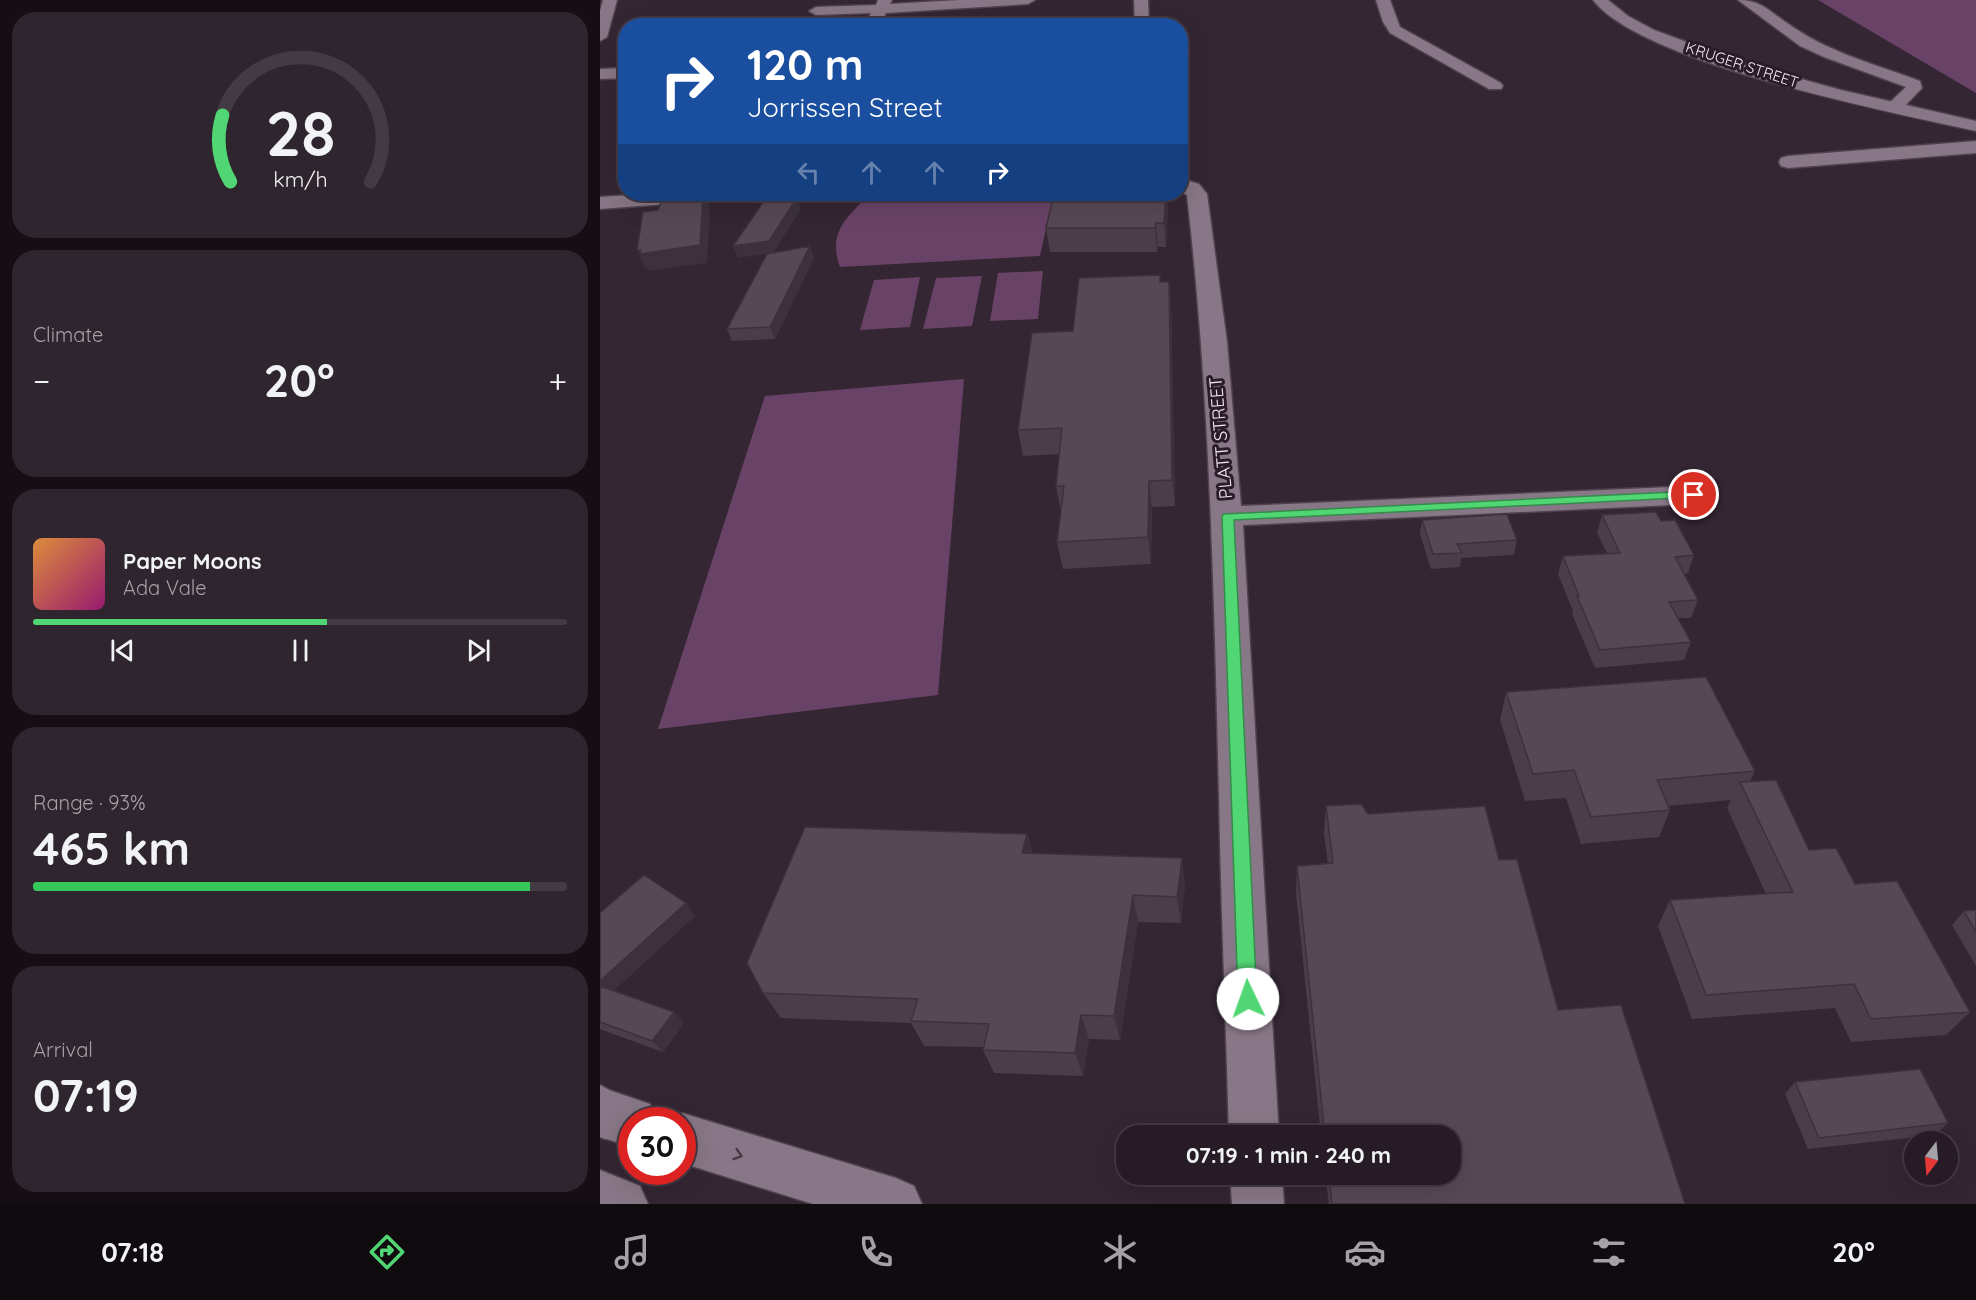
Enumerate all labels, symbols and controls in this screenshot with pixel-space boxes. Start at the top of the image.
street label: KRUGER STREET [1683,37,1801,92]
text: 120 m [747,38,864,91]
icon: right [648,42,726,120]
text: Jorrissen Street [747,90,943,124]
text: 28 [265,94,335,172]
icon: left [792,156,825,189]
icon: ahead [855,156,888,189]
icon: ahead [918,156,951,189]
icon: right [981,156,1014,189]
text: km/h [273,167,327,193]
text: Climate [33,322,103,347]
text: 20° [264,352,335,408]
text: − [33,360,50,401]
text: + [548,360,567,401]
street label: PLATT STREET [1204,376,1237,500]
pin [1668,469,1719,520]
icon: arrive [1677,478,1710,511]
text: Paper Moons [123,547,262,575]
text: Ada Vale [123,575,207,600]
icon: previous [106,634,139,667]
icon: pause [284,634,317,667]
icon: next [462,634,495,667]
text: Range · 93% [33,790,146,815]
text: 465 km [33,820,190,876]
position arrow [1216,967,1280,1031]
text: Arrival [33,1037,93,1062]
text: 07:19 [33,1067,139,1123]
speed limit sign: 30 [618,1107,696,1185]
north arrow [1904,1131,1958,1185]
map controls [1904,1131,1958,1185]
text: 07:19 · 1 min · 240 m [1186,1141,1391,1169]
one-way arrow [732,1148,743,1160]
icon: directions [366,1231,408,1273]
icon: music [611,1231,653,1273]
icon: phone [855,1231,897,1273]
icon: climate [1099,1231,1141,1273]
icon: car [1344,1231,1386,1273]
icon: filters [1588,1231,1630,1273]
text: 07:18 [101,1235,164,1269]
text: 20° [1832,1235,1875,1269]

